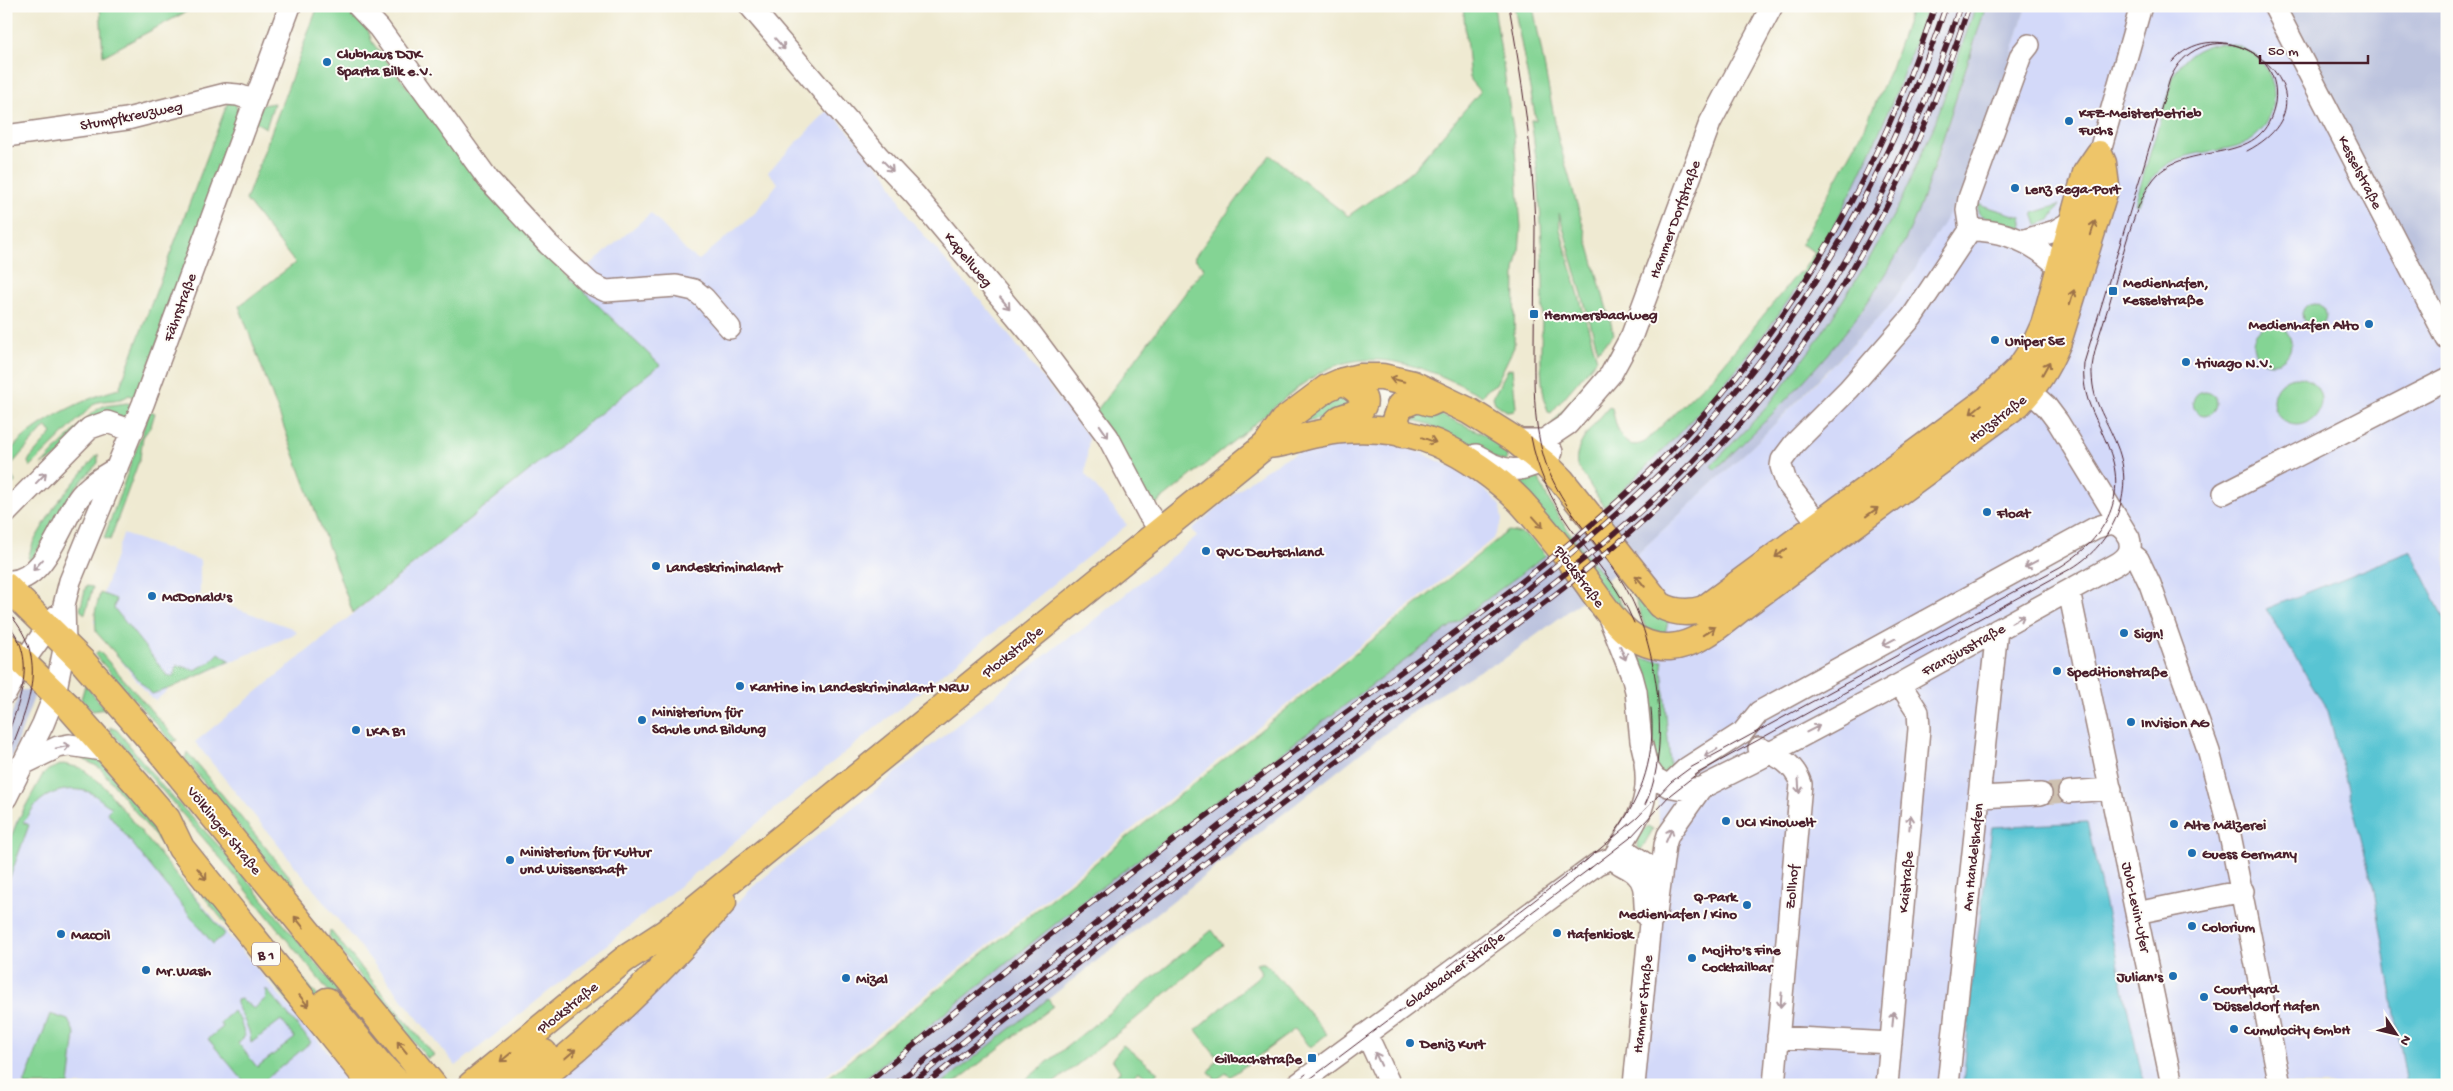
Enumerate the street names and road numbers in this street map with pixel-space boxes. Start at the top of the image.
street label: Stumpfkreuzweg [79,98,184,136]
street label: Kesselstraße [2333,133,2386,213]
street label: Hammer Dorfstraße [1646,158,1706,281]
street label: Kapellweg [939,229,996,291]
street label: Fährstraße [160,271,202,345]
street label: Holzstraße [1966,391,2031,448]
street label: Plockstraße [1549,542,1608,612]
street label: Franziusstraße [1918,620,2009,682]
street label: Plockstraße [978,622,1048,683]
street label: Völklinger Straße [182,783,265,879]
street label: Am Handelshafen [1959,802,1989,912]
street label: Kaistraße [1895,850,1919,914]
street label: Julo-Levin-Ufer [2117,861,2154,956]
street label: Zollhof [1782,863,1804,910]
street label: Gladbacher Straße [1402,928,1509,1013]
road number: B 1 [252,942,280,966]
street label: Hammer Straße [1630,954,1658,1054]
street label: Plockstraße [533,978,603,1039]

